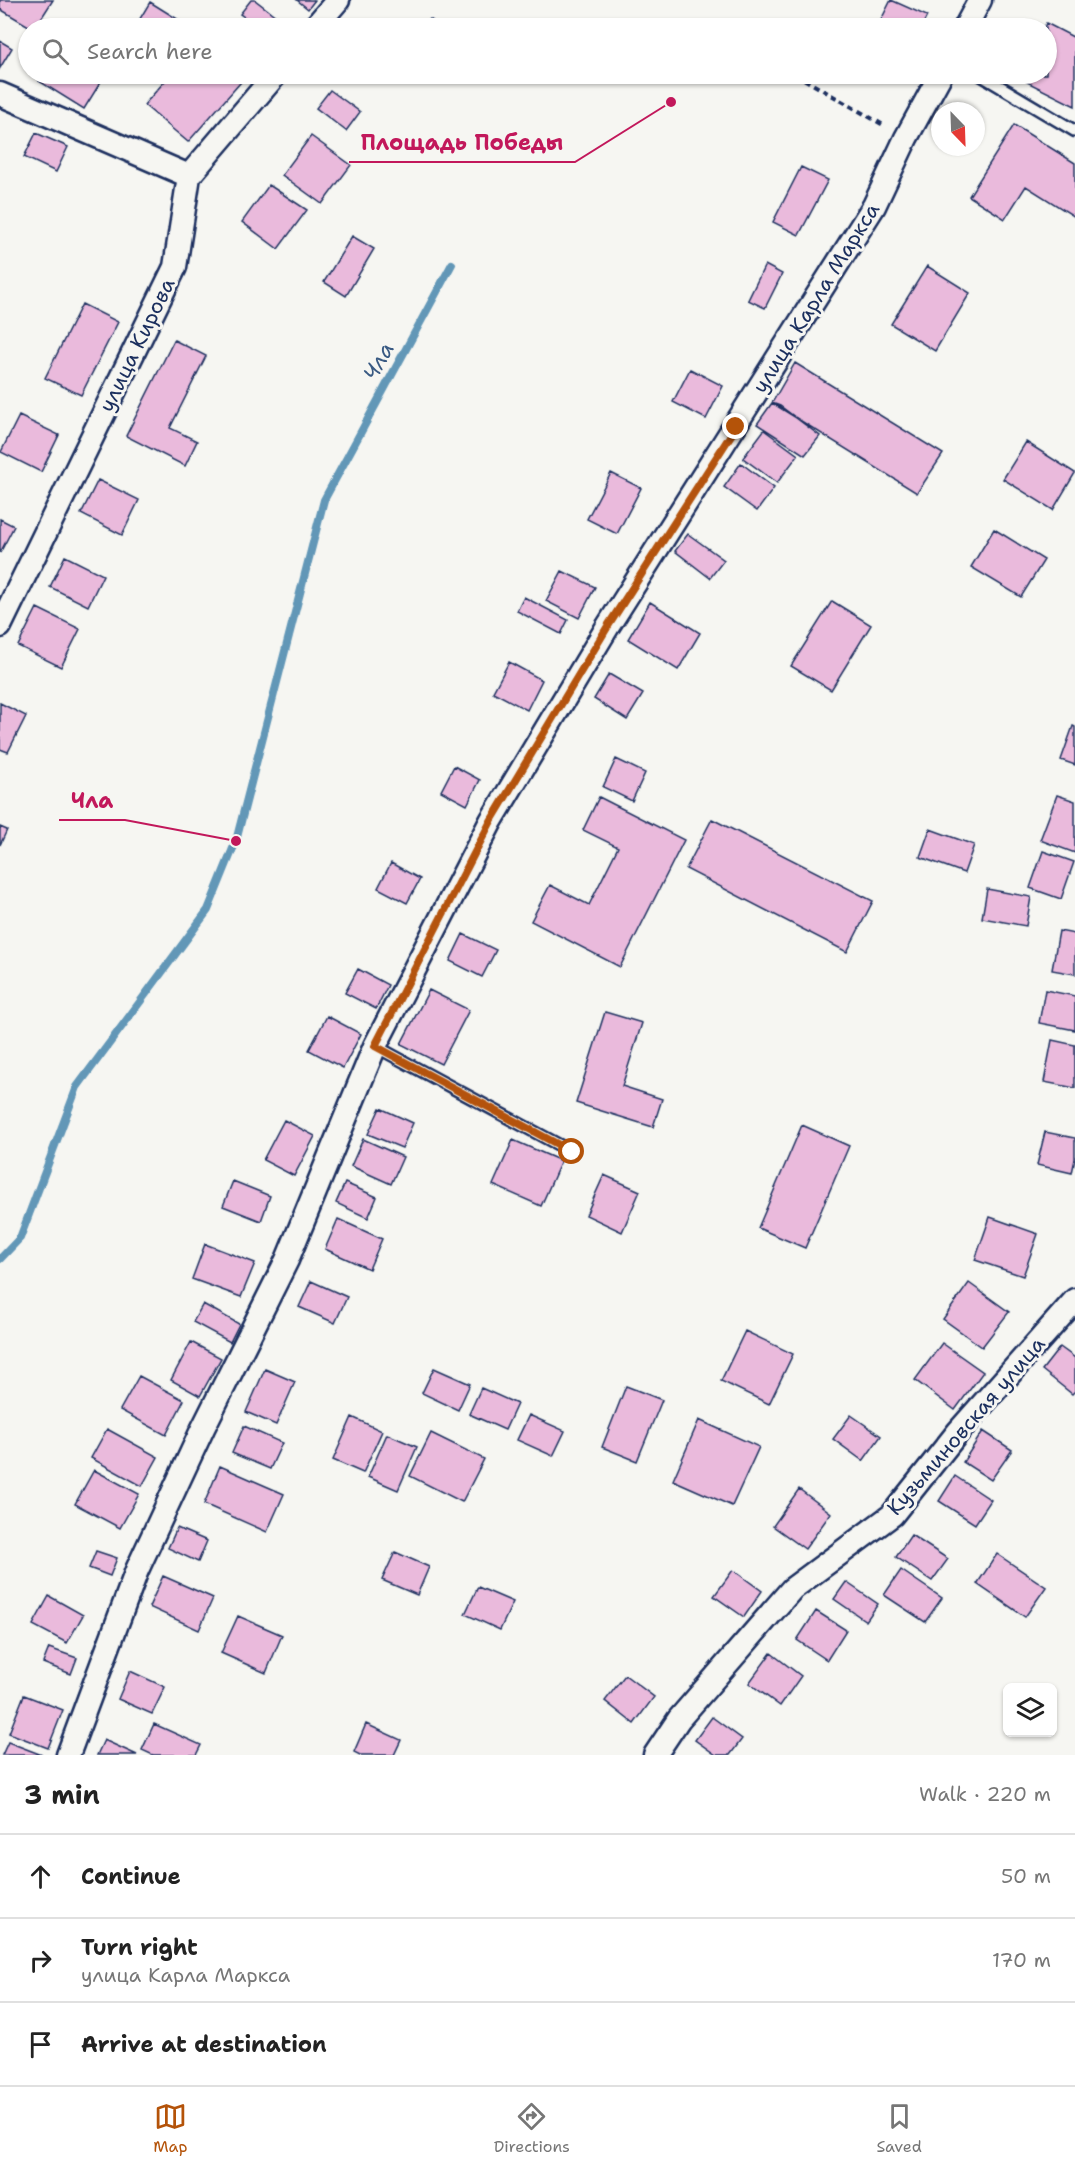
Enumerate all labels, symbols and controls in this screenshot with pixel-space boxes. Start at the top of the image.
search box [18,18,1057,84]
icon: search [39,35,72,68]
text: Search here [87,37,213,66]
north arrow [931,102,985,156]
callout: Площадь Победы [349,122,575,162]
text: Площадь Победы [361,128,563,157]
street label: улица Карла Маркса [746,197,886,399]
street label: улица Кирова [92,273,182,417]
water label: Чла [356,337,401,386]
route end [722,413,748,439]
callout: Чла [59,780,125,820]
text: Чла [71,786,113,815]
route start [558,1138,584,1164]
street label: Кузьминовская улица [881,1331,1051,1521]
map controls [1003,1683,1057,1737]
button: layers [1003,1683,1057,1737]
text: 3 min [24,1777,100,1812]
text: Walk · 220 m [919,1781,1051,1807]
icon: ahead [24,1860,57,1893]
text: Continue [81,1862,181,1891]
text: 50 m [1001,1863,1051,1889]
text: Turn right [81,1933,198,1962]
icon: right [24,1944,57,1977]
text: 170 m [992,1947,1051,1973]
text: улица Карла Маркса [81,1962,290,1988]
icon: arrive [24,2028,57,2061]
text: Arrive at destination [81,2030,327,2059]
tab: Map [153,2100,187,2157]
tab: Directions [494,2100,570,2157]
tab: Saved [876,2100,922,2157]

